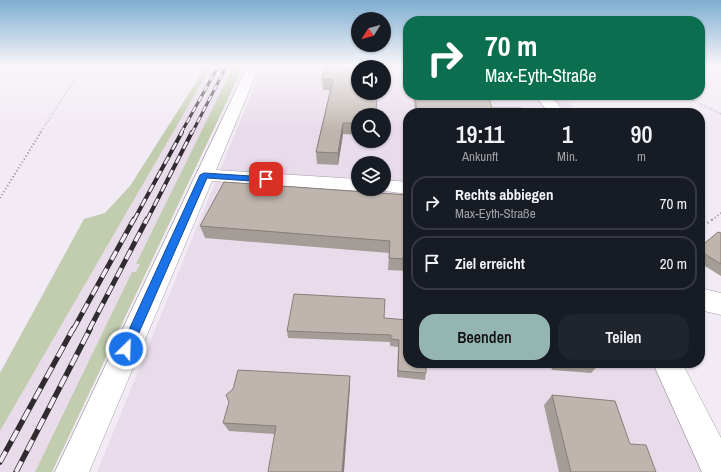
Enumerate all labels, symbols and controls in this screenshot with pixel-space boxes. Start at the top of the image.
north arrow [351,12,391,52]
map controls [351,12,391,196]
text: 70 m [485,27,537,65]
icon: right [419,32,471,84]
button: sound [351,60,391,100]
text: Max-Eyth-Straße [485,63,597,88]
button: search [351,108,391,148]
text: 19:11 [456,118,504,150]
text: 1 [562,118,573,150]
text: 90 [630,118,652,150]
text: Ankunft [462,148,498,165]
text: Min. [557,148,578,165]
text: m [637,148,646,165]
button: layers [351,156,391,196]
pin [249,162,283,196]
icon: arrive [255,168,277,190]
text: Rechts abbiegen [455,184,553,205]
icon: right [421,192,443,214]
text: 70 m [660,193,687,214]
text: Max-Eyth-Straße [455,205,536,222]
icon: arrive [421,252,443,274]
text: Ziel erreicht [455,253,525,274]
text: 20 m [660,253,687,274]
button: Beenden [419,314,550,360]
button: Teilen [558,314,689,360]
position arrow [105,328,147,370]

